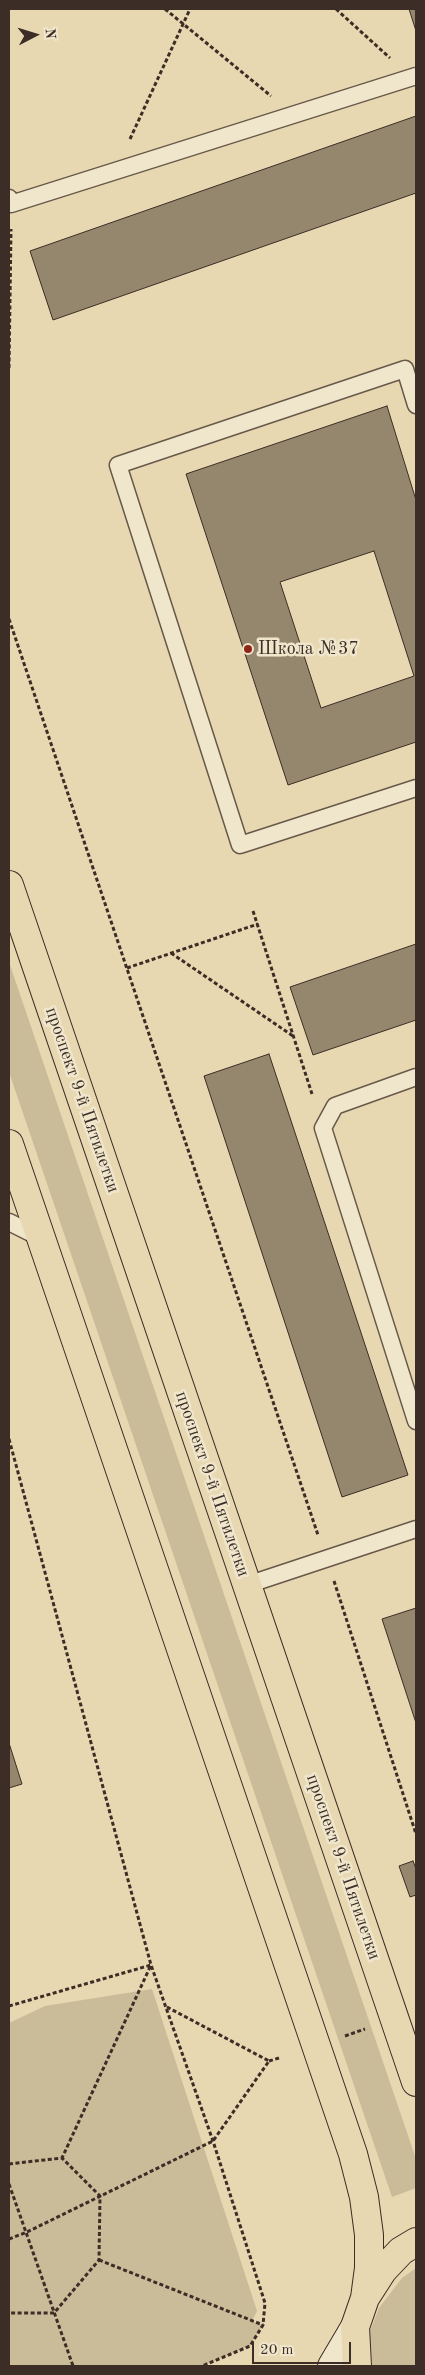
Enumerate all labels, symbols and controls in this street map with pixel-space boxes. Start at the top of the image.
north arrow [10,10,60,60]
text: N [43,28,57,40]
place label: Школа №37 [258,638,359,660]
marker: Школа №37 [242,643,254,655]
street label: проспект 9-й Пятилетки [40,1004,124,1196]
street label: проспект 9-й Пятилетки [170,1388,254,1580]
street label: проспект 9-й Пятилетки [301,1771,385,1963]
scale bar [255,2332,354,2364]
text: 20 m [260,2343,294,2358]

